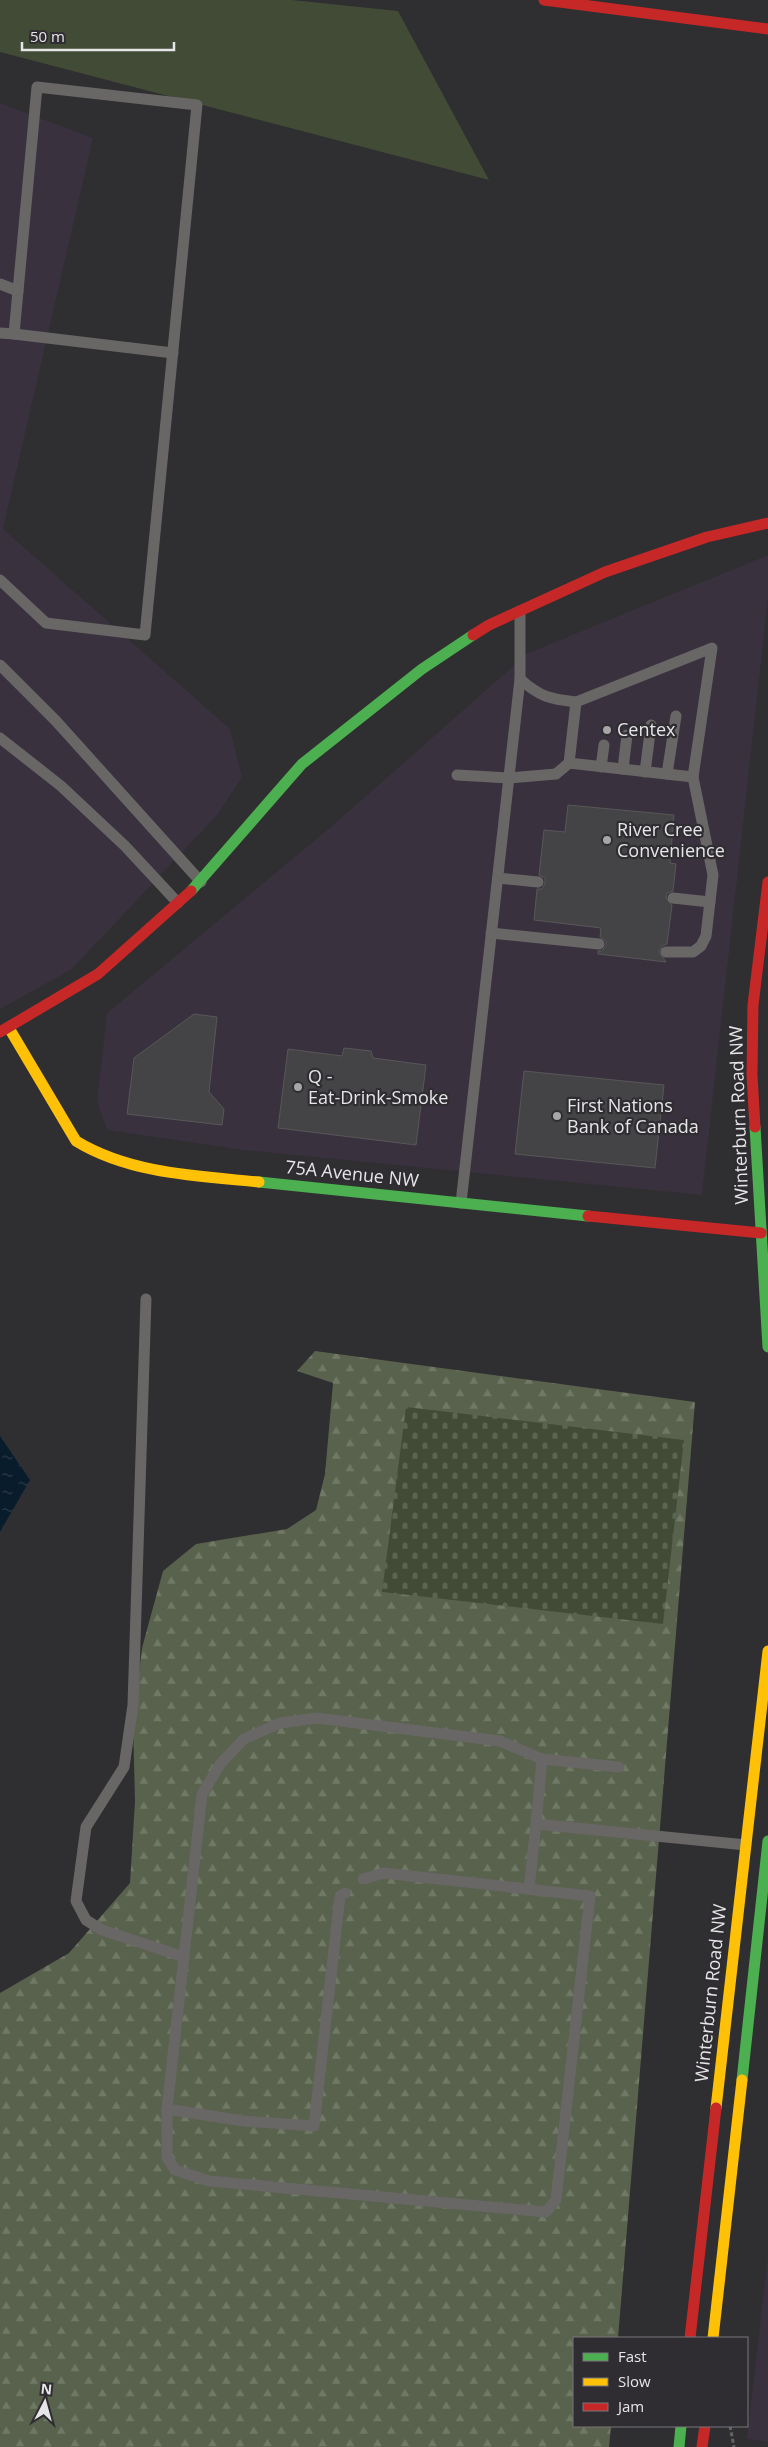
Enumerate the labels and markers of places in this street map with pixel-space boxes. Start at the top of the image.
place label: Centex [617,717,676,741]
marker: Centex [601,724,613,736]
place label: River Cree Convenience [617,817,725,862]
marker: River Cree Convenience [601,834,613,846]
place label: Q - Eat-Drink-Smoke [308,1064,448,1109]
marker: Q - Eat-Drink-Smoke [292,1081,304,1093]
place label: First Nations Bank of Canada [567,1093,699,1138]
marker: First Nations Bank of Canada [551,1110,563,1122]

